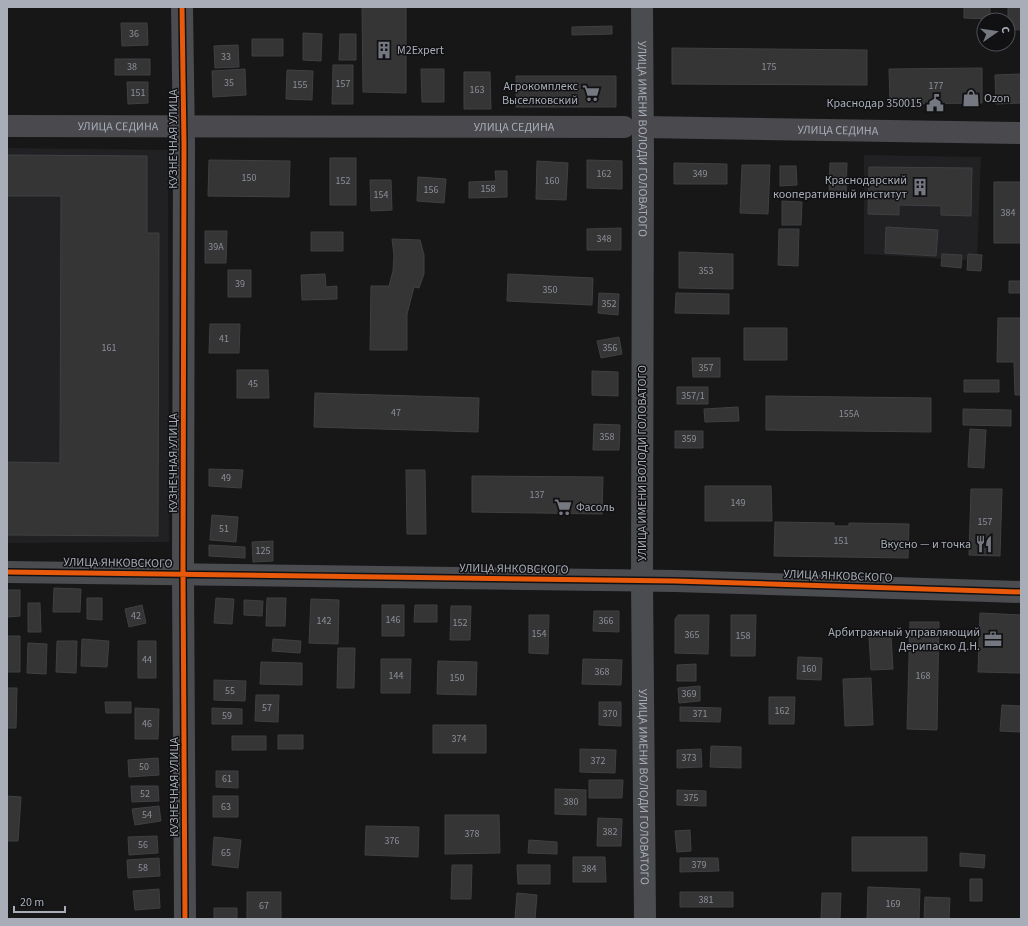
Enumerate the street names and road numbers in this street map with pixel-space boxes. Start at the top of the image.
street label: УЛИЦА ИМЕНИ ВОЛОДИ ГОЛОВАТОГО [634,41,652,237]
street label: КУЗНЕЧНАЯ УЛИЦА [165,89,182,189]
street label: УЛИЦА СЕДИНА [78,118,159,135]
street label: УЛИЦА СЕДИНА [474,118,555,135]
street label: УЛИЦА СЕДИНА [798,121,879,139]
street label: УЛИЦА ИМЕНИ ВОЛОДИ ГОЛОВАТОГО [634,365,651,561]
street label: КУЗНЕЧНАЯ УЛИЦА [165,413,182,513]
street label: УЛИЦА ЯНКОВСКОГО [63,554,173,572]
street label: УЛИЦА ЯНКОВСКОГО [459,560,569,578]
street label: УЛИЦА ЯНКОВСКОГО [783,566,893,586]
street label: УЛИЦА ИМЕНИ ВОЛОДИ ГОЛОВАТОГО [634,689,653,885]
street label: КУЗНЕЧНАЯ УЛИЦА [166,737,183,837]

